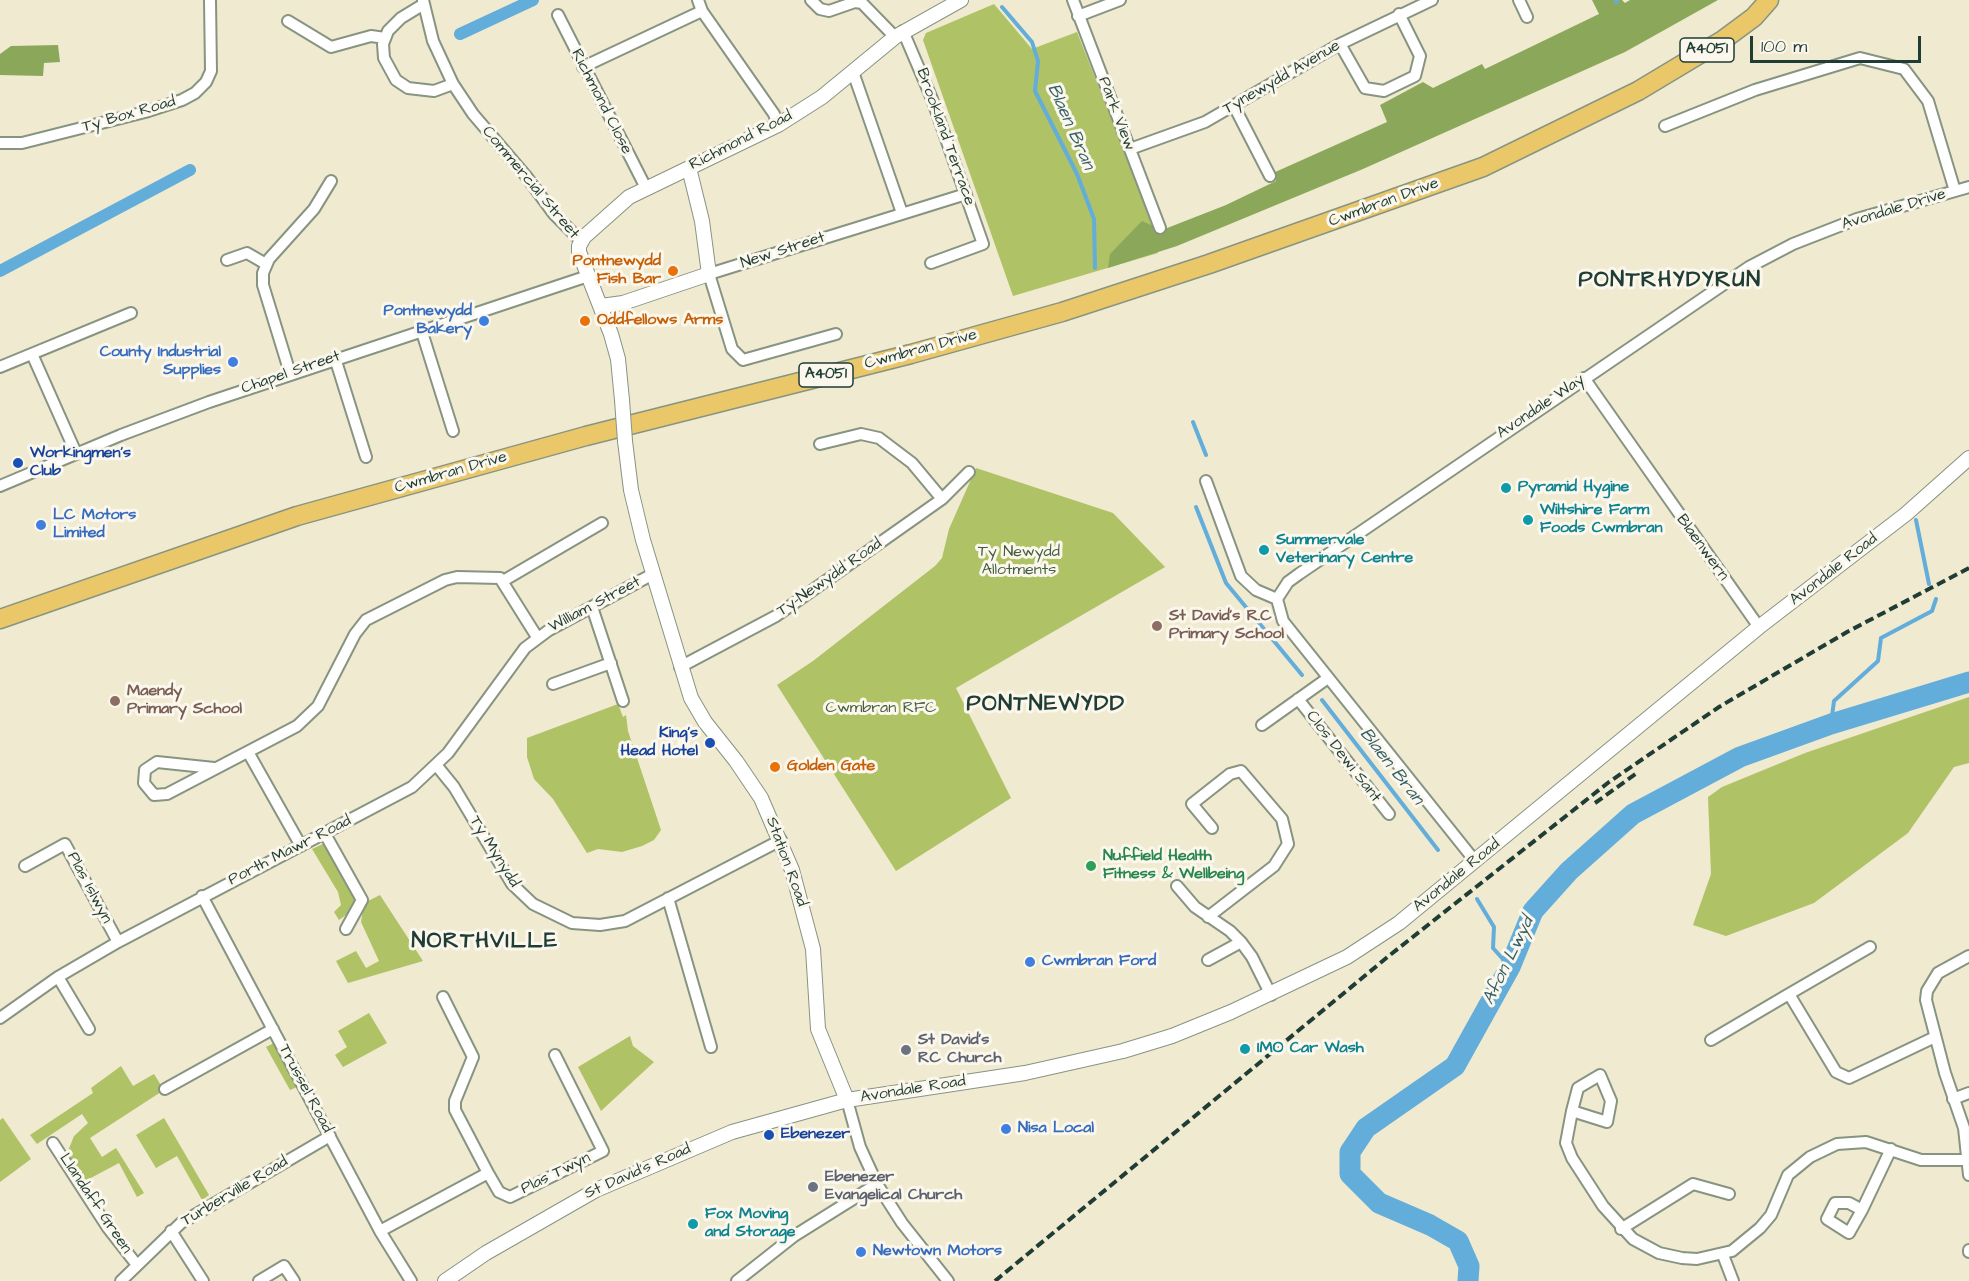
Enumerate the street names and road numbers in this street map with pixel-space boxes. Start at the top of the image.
street label: Tynewydd Avenue [1220,37,1344,119]
road number: A4051 [1680,38,1734,62]
street label: Richmond Close [566,46,636,158]
street label: Brookland Terrace [911,66,979,208]
street label: Park View [1093,74,1139,154]
street label: Ty Box Road [80,93,178,137]
street label: Richmond Road [686,107,796,175]
street label: Commercial Street [477,123,583,243]
street label: Cwmbran Drive [1326,174,1442,232]
street label: Avondale Drive [1840,185,1948,235]
street label: New Street [738,228,828,274]
street label: Cwmbran Drive [863,326,979,374]
street label: Chapel Street [239,347,343,399]
road number: A4051 [799,363,853,387]
street label: Avondale Way [1494,371,1588,443]
street label: Cwmbran Drive [393,448,509,498]
street label: Blaenwern [1672,511,1732,585]
street label: Avondale Road [1786,530,1882,610]
street label: Ty-Newydd Road [774,535,886,621]
street label: William Street [546,573,644,637]
street label: Clos Dewi Sant [1301,707,1385,807]
street label: Porth Mawr Road [225,812,355,890]
street label: Ty Mynydd [465,813,523,891]
street label: Station Road [761,815,811,909]
street label: Avondale Road [1410,835,1504,917]
street label: Plas Islwyn [62,849,116,927]
street label: Trussel Road [274,1042,336,1136]
street label: Avondale Road [859,1072,967,1108]
street label: St David's Road [582,1140,694,1204]
street label: Plas Twyn [518,1149,594,1199]
street label: Llandaff Green [54,1150,136,1258]
street label: Turberville Road [178,1153,292,1231]

